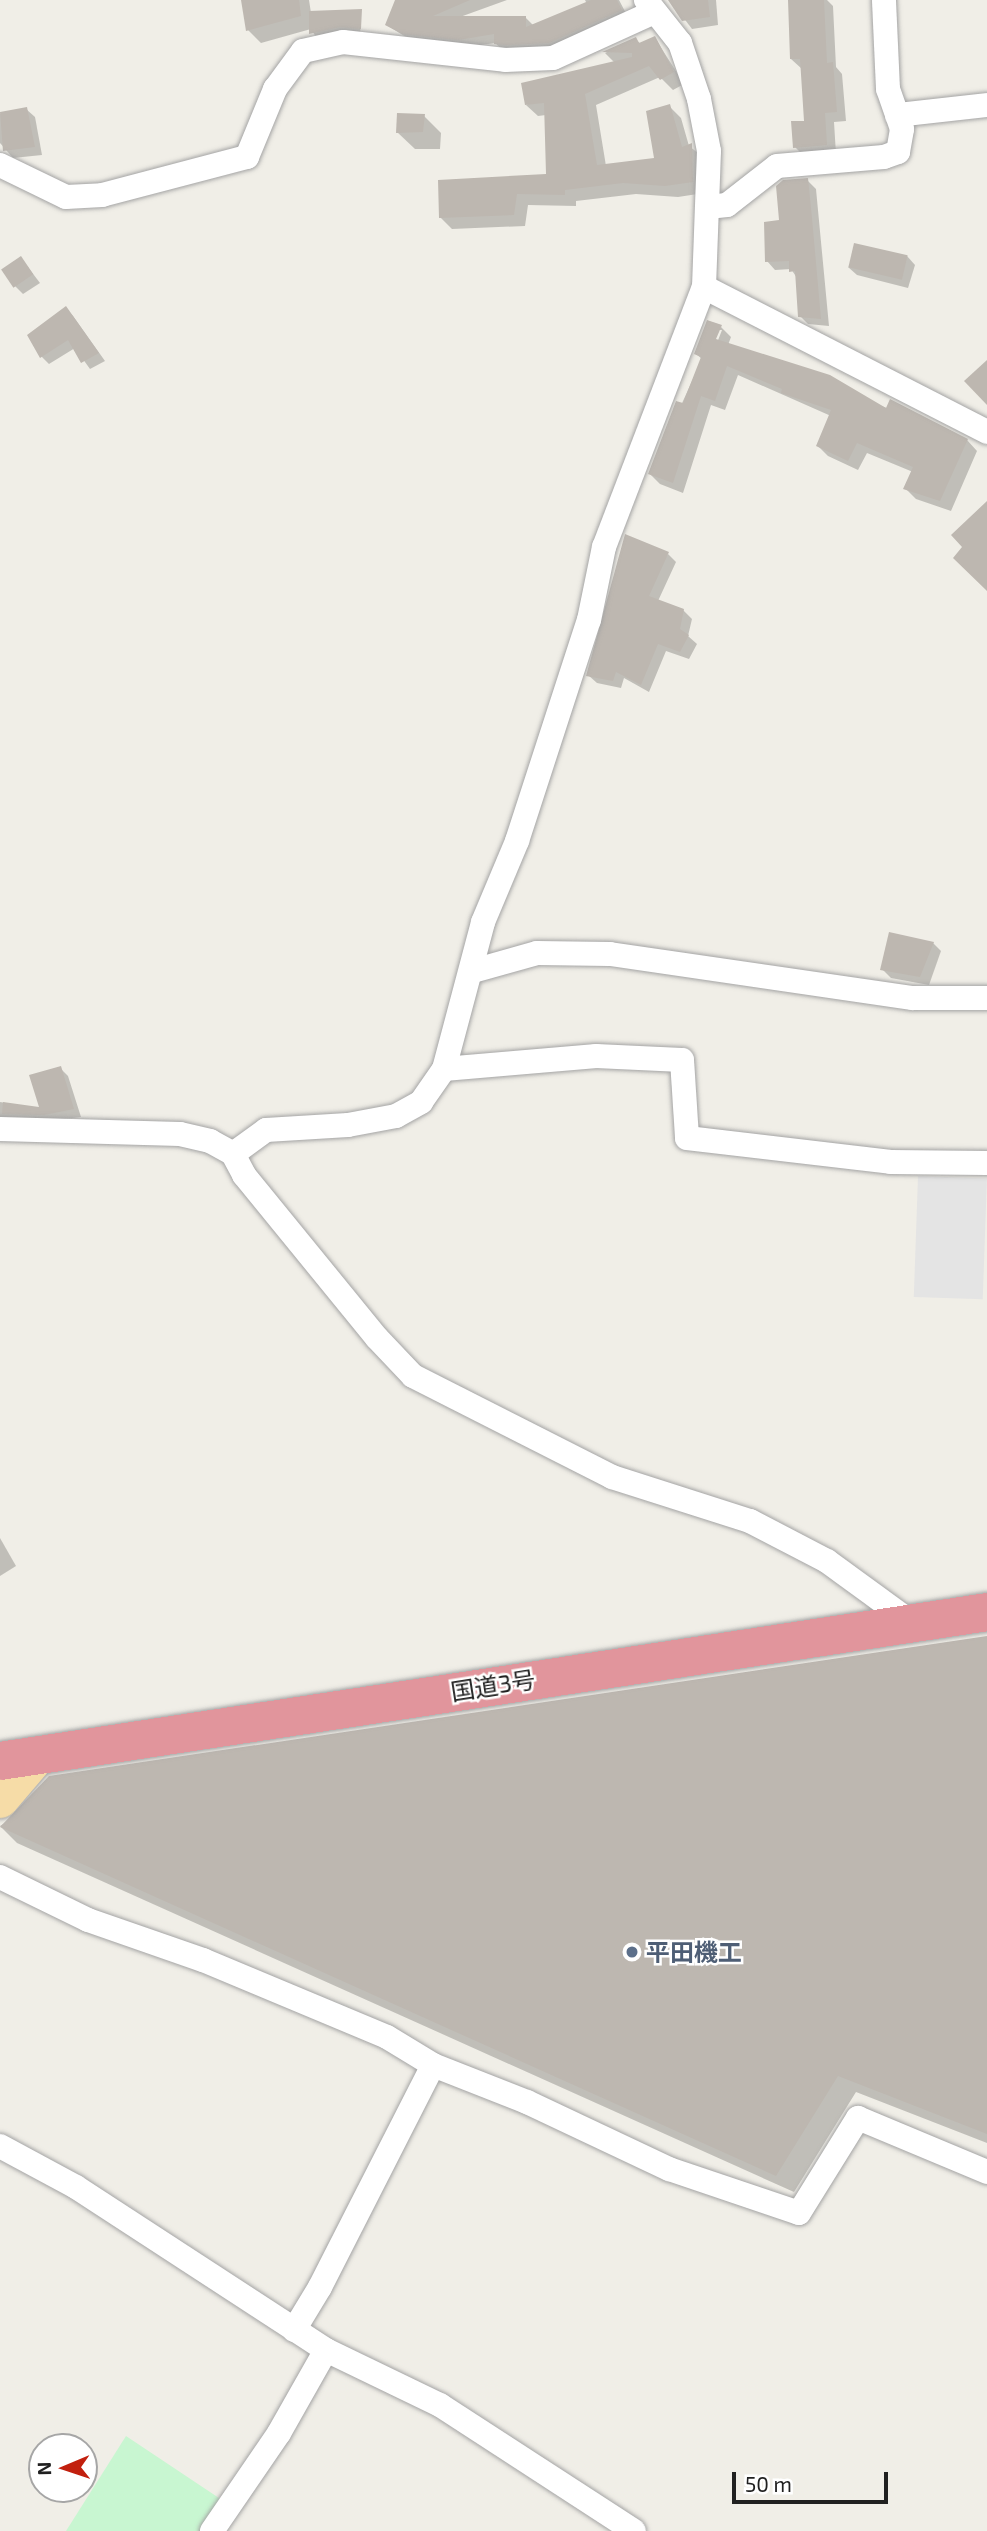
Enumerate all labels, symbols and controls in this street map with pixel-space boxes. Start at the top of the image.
street label: 国道3号 [449,1664,537,1706]
place label: 平田機工 [646,1938,742,1966]
marker: 平田機工 [624,1944,640,1960]
north arrow [28,2433,98,2503]
scale bar [735,2458,891,2502]
text: N [32,2461,55,2476]
text: 50 m [745,2471,792,2496]

